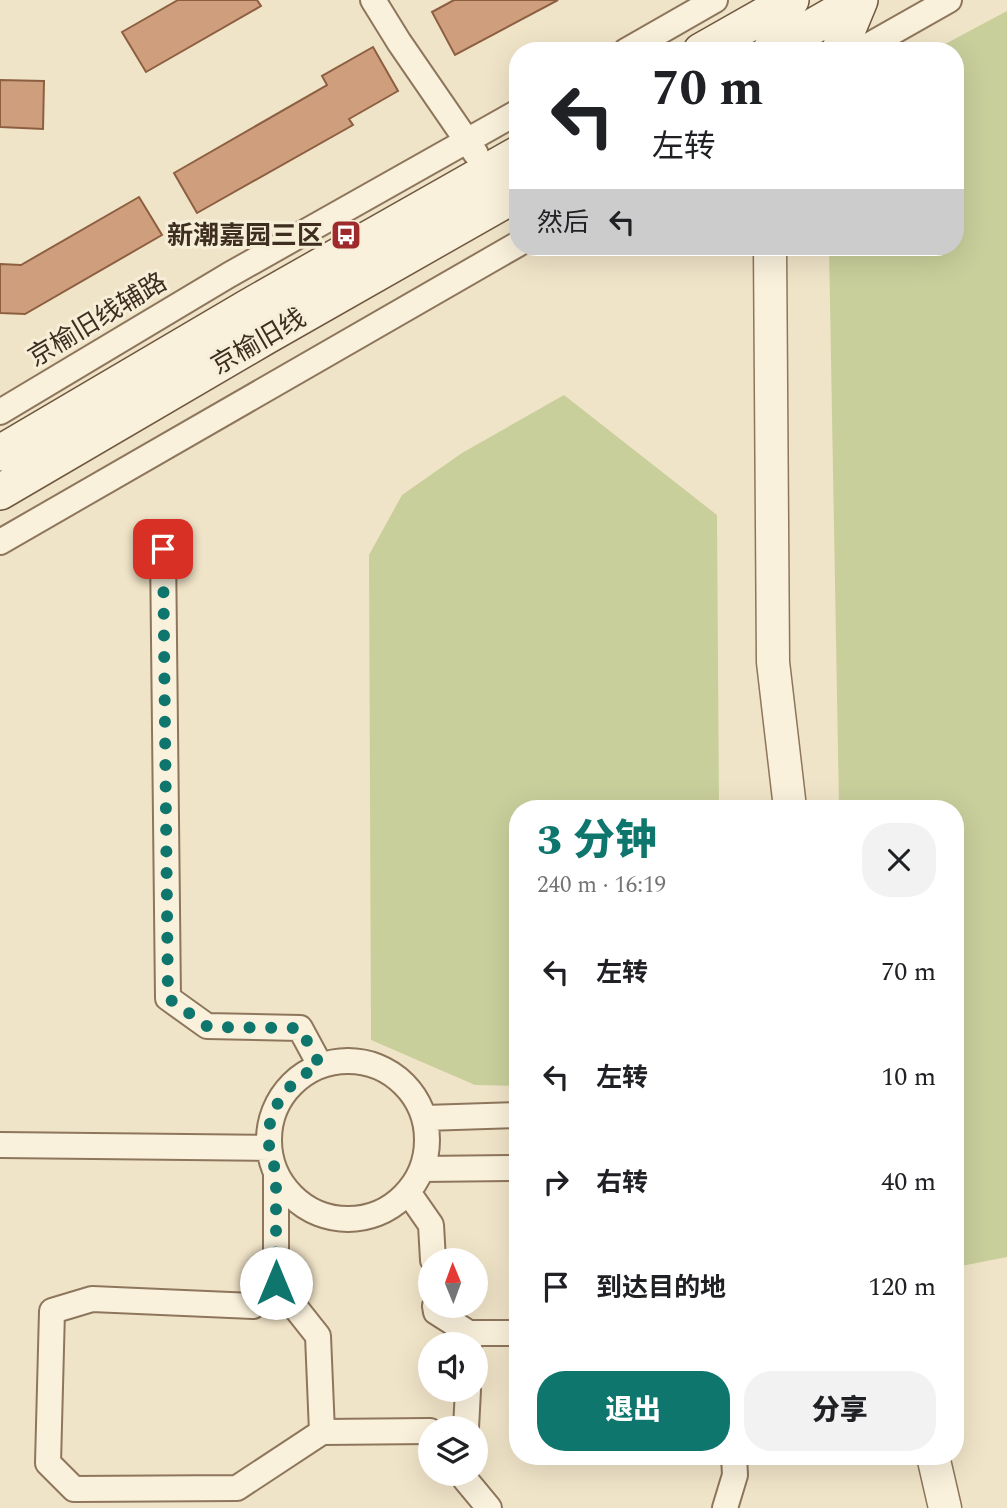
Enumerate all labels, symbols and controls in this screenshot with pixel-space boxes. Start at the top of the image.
text: 70 m [652,52,763,127]
icon: left [537,70,628,161]
text: 左转 [652,123,716,172]
text: 然后 [537,203,589,243]
icon: left [603,203,641,241]
place label: 新潮嘉园三区 [167,216,323,256]
bus stop icon: 新潮嘉园三区 [329,218,363,252]
street label: 京榆旧线辅路 [20,263,175,377]
street label: 京榆旧线 [203,299,314,385]
pin [133,519,193,579]
icon: arrive [144,530,182,568]
text: 3 分钟 [537,810,657,873]
button: close [862,823,936,897]
text: 240 m · 16:19 [537,868,666,903]
text: 70 m [881,952,936,992]
icon: left [537,953,575,991]
text: 左转 [596,953,648,993]
text: 10 m [881,1057,936,1097]
icon: left [537,1058,575,1096]
text: 左转 [596,1058,648,1098]
text: 40 m [881,1162,936,1202]
icon: right [537,1163,575,1201]
text: 右转 [596,1163,648,1203]
position arrow [239,1246,313,1320]
north arrow [418,1248,488,1318]
map controls [418,1248,488,1486]
text: 120 m [868,1267,936,1307]
icon: arrive [537,1268,575,1306]
text: 到达目的地 [596,1268,726,1308]
button: sound [418,1332,488,1402]
button: 退出 [537,1371,730,1451]
button: 分享 [744,1371,936,1451]
button: layers [418,1416,488,1486]

